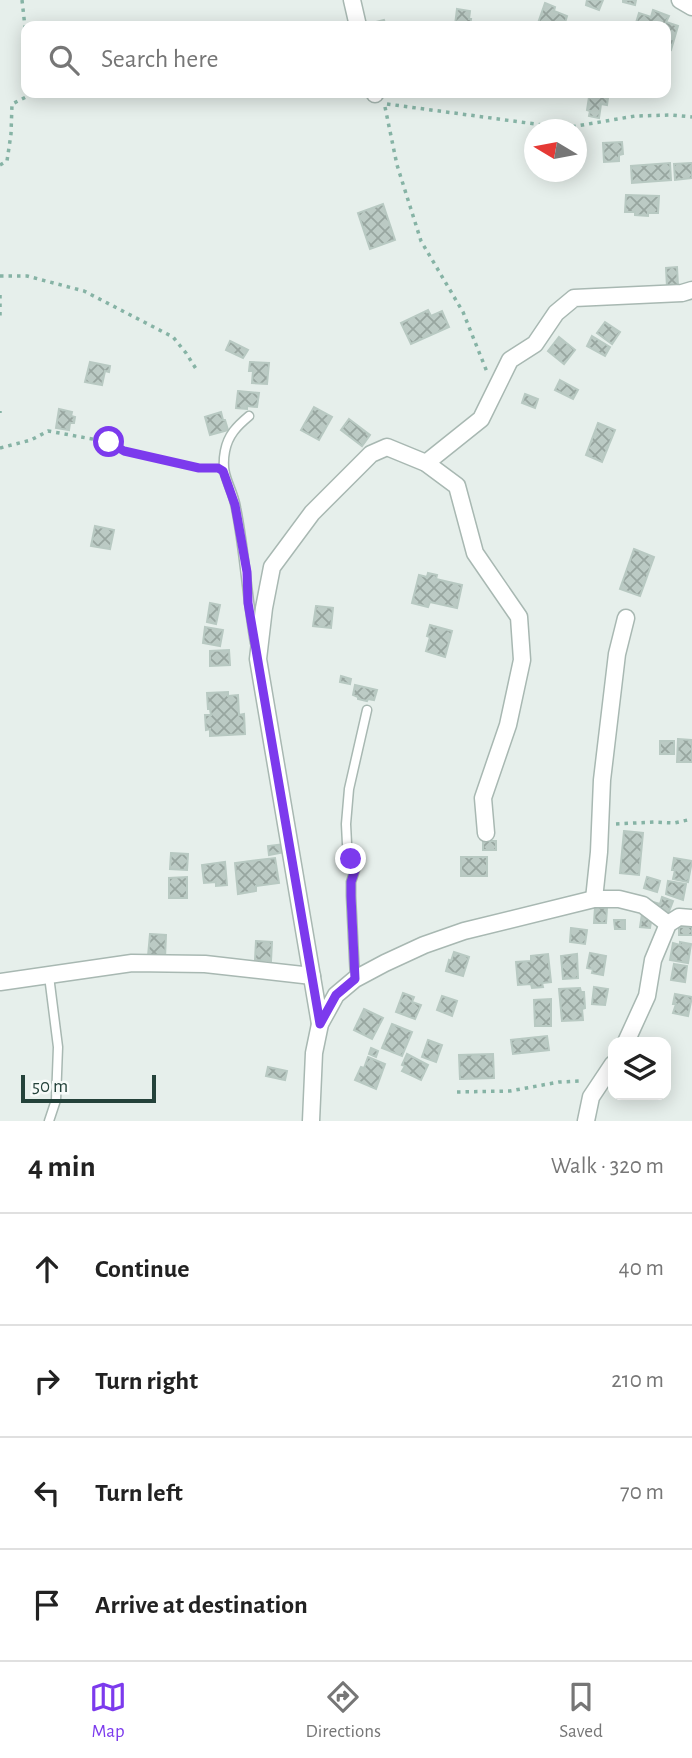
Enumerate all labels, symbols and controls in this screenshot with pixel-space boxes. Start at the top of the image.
search box [21,21,671,98]
icon: search [45,41,83,79]
text: Search here [101,46,219,72]
north arrow [524,119,587,182]
route start [93,426,124,457]
route end [335,843,366,874]
map controls [608,1037,671,1100]
button: layers [608,1037,671,1100]
scale bar [21,1072,156,1104]
text: 50 m [32,1077,68,1096]
text: 4 min [28,1152,96,1182]
text: Walk · 320 m [551,1155,664,1178]
icon: ahead [28,1250,66,1288]
text: Continue [95,1256,190,1282]
text: 40 m [619,1257,664,1280]
icon: right [28,1362,66,1400]
text: Turn right [95,1368,198,1394]
text: 210 m [611,1369,664,1392]
icon: left [28,1474,66,1512]
text: Turn left [95,1480,183,1506]
text: 70 m [620,1481,664,1504]
icon: arrive [28,1586,66,1624]
text: Arrive at destination [95,1592,308,1618]
tab: Map [89,1678,127,1743]
tab: Directions [305,1678,381,1743]
tab: Saved [559,1678,603,1743]

